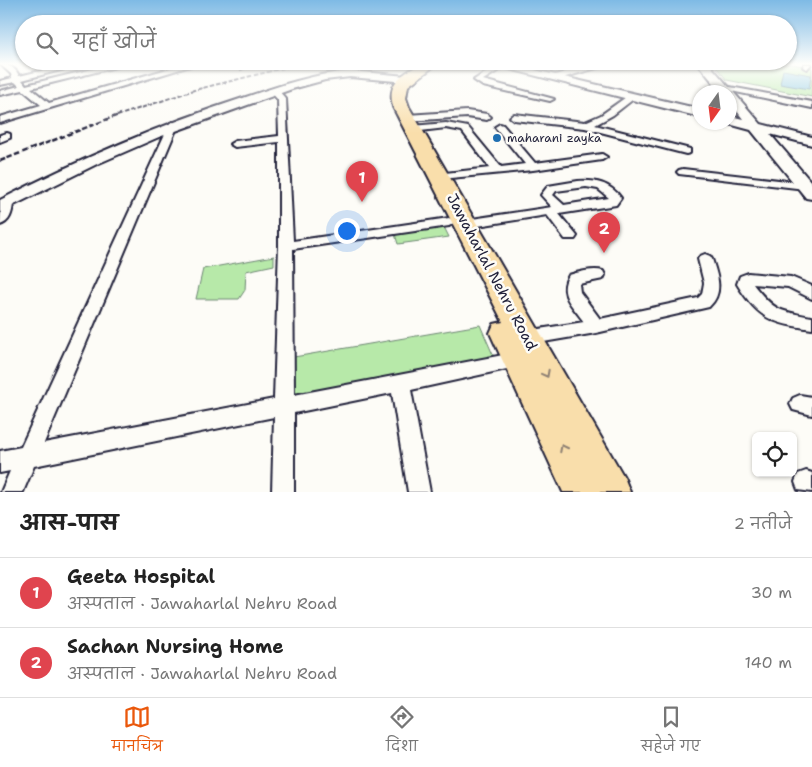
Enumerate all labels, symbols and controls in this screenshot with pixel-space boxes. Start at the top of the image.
search box [15,15,797,70]
icon: search [33,29,61,57]
text: यहाँ खोजें [73,29,156,54]
north arrow [692,85,737,130]
place label: maharani zayka [507,130,602,146]
marker: maharani zayka [491,132,503,144]
pin: 1 [346,161,378,202]
street label: Jawaharlal Nehru Road [442,190,542,354]
pin: 2 [588,212,620,253]
your location [334,218,360,244]
one-way arrow [540,369,550,378]
map controls [752,432,797,477]
button: locate [752,432,797,477]
one-way arrow [559,445,569,454]
text: आस-पास [20,509,118,537]
text: 2 नतीजे [734,513,792,534]
text: Geeta Hospital [67,564,215,589]
text: 1 [32,582,40,603]
text: 30 m [751,582,792,603]
text: अस्पताल · Jawaharlal Nehru Road [67,593,337,614]
text: Sachan Nursing Home [67,634,284,659]
text: 2 [30,652,42,673]
text: 140 m [745,652,792,673]
text: अस्पताल · Jawaharlal Nehru Road [67,663,337,684]
tab: मानचित्र [112,703,163,762]
tab: दिशा [386,703,418,762]
tab: सहेजे गए [641,703,700,762]

